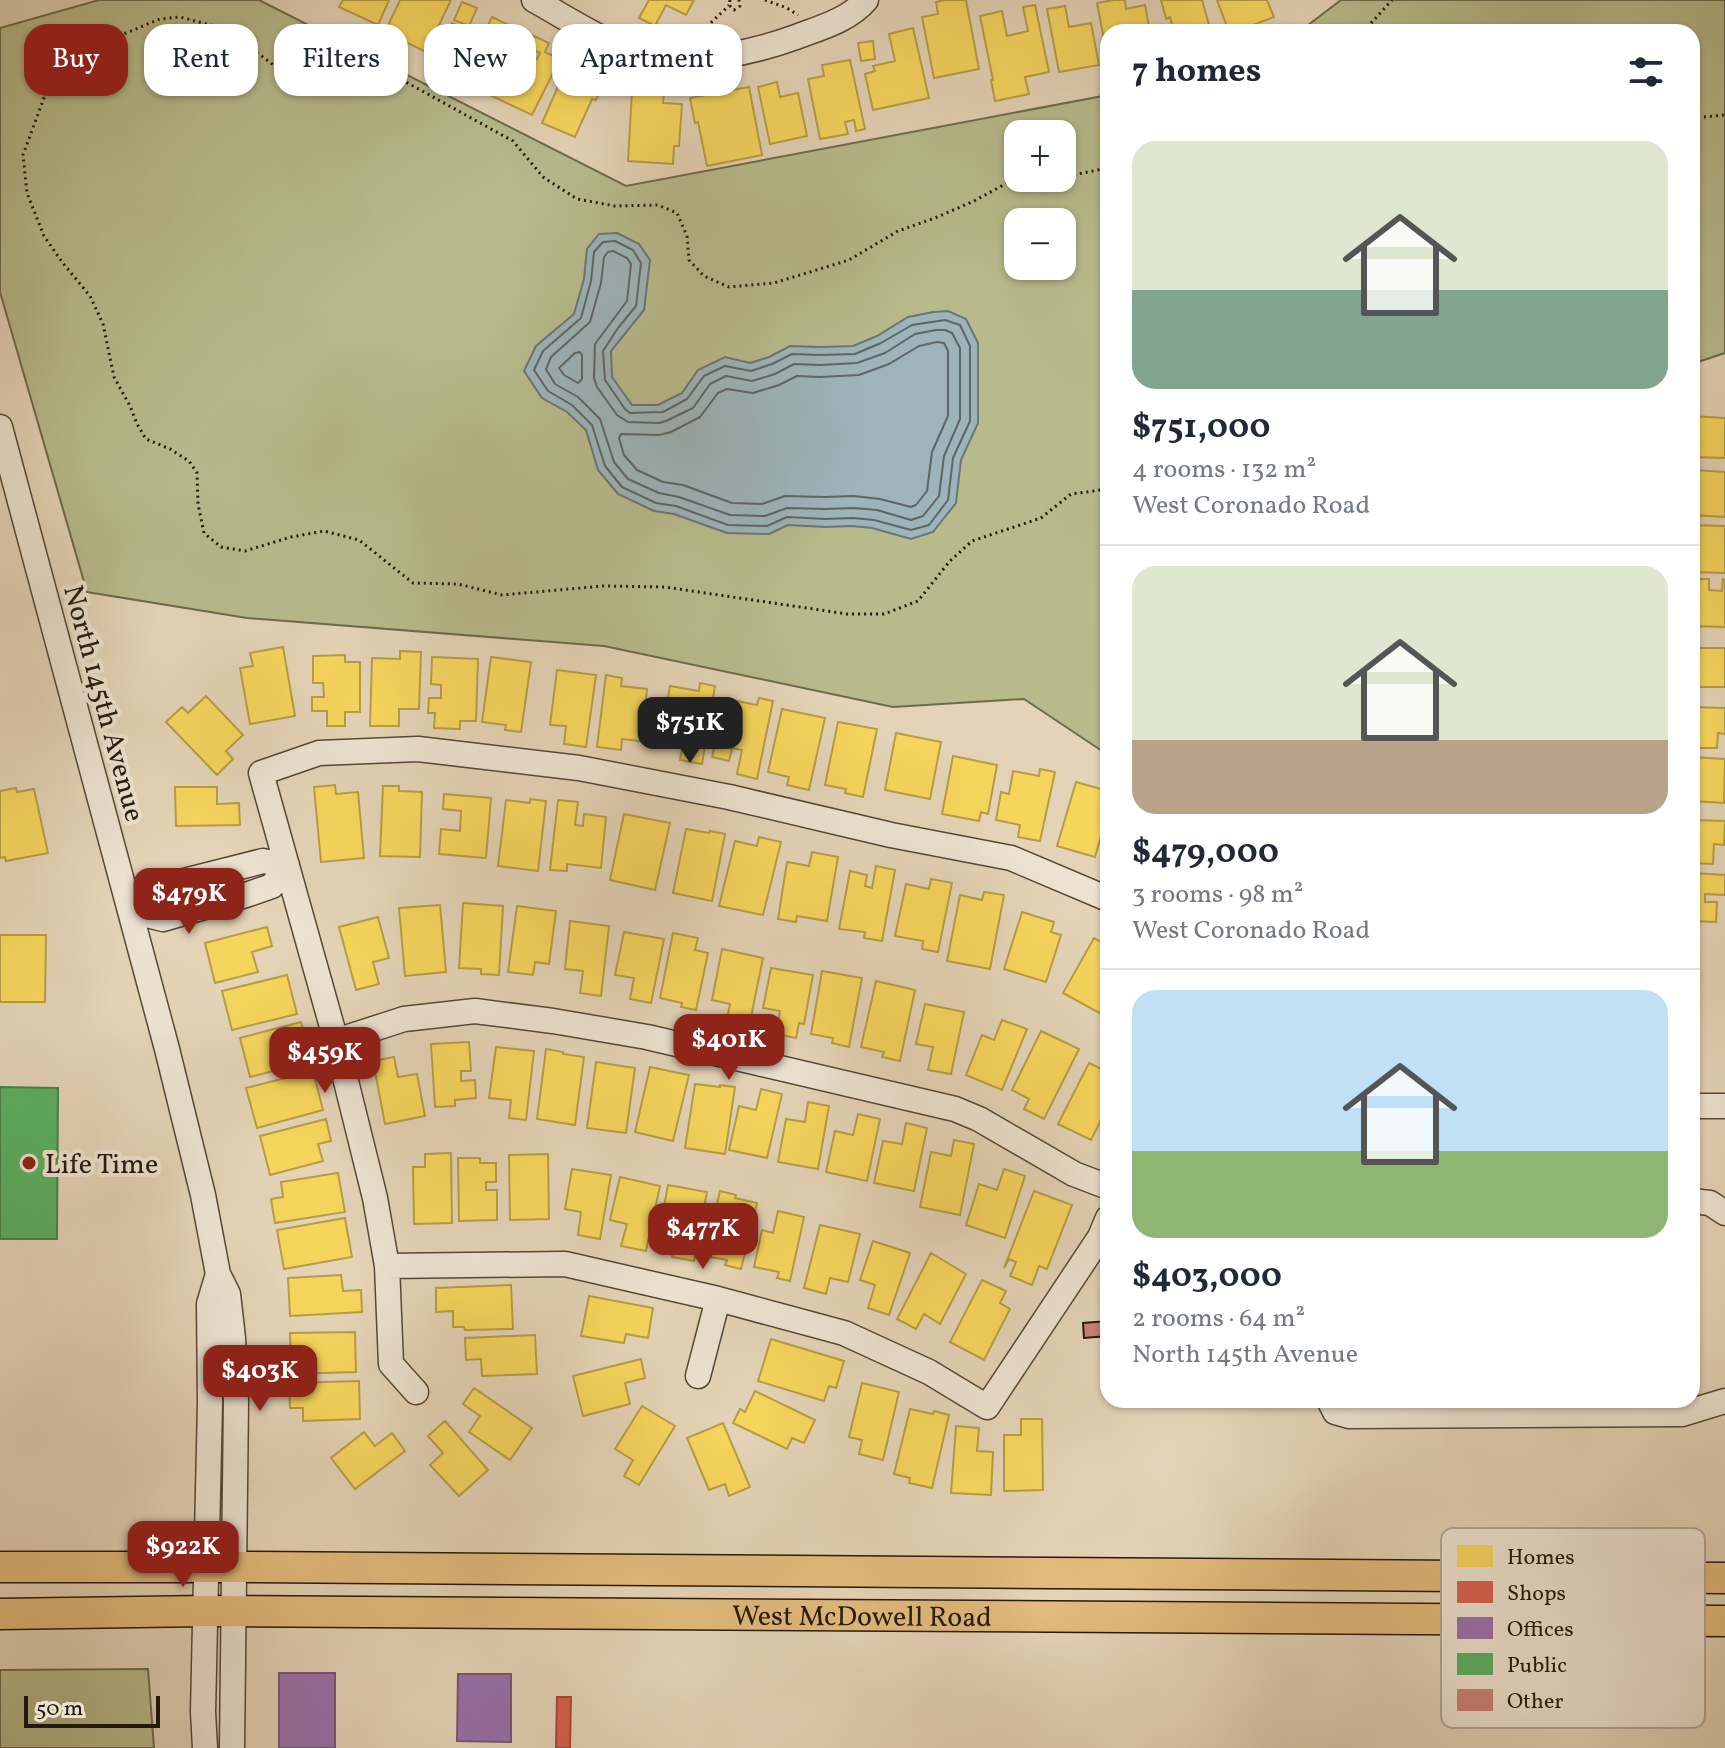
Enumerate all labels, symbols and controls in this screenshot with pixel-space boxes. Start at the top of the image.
chip: Buy [24,24,128,96]
chip: Rent [144,24,258,96]
chip: Filters [274,24,408,96]
chip: New [424,24,536,96]
chip: Apartment [552,24,742,96]
text: 7 homes [1132,49,1261,96]
icon: filters [1624,50,1668,94]
map controls [1004,120,1076,280]
button: + [1004,120,1076,192]
icon: home [1328,193,1472,337]
button: − [1004,208,1076,280]
text: $751,000 [1132,405,1271,452]
text: 4 rooms · 132 m² [1132,452,1316,488]
text: West Coronado Road [1132,488,1370,524]
street label: North 145th Avenue [52,581,153,826]
icon: home [1328,618,1472,762]
pin: $751K [634,697,746,765]
text: $751K [656,705,724,741]
text: $479,000 [1132,830,1279,877]
pin: $479K [133,868,245,936]
text: $479K [151,876,227,912]
text: 3 rooms · 98 m² [1132,877,1303,913]
text: West Coronado Road [1132,913,1370,949]
pin: $401K [673,1014,785,1082]
text: $401K [691,1022,767,1058]
pin: $459K [269,1027,381,1095]
text: $459K [287,1035,363,1071]
icon: home [1328,1042,1472,1186]
place label: Life Time [45,1146,158,1185]
marker: Life Time [20,1154,38,1172]
pin: $477K [647,1203,759,1271]
text: $477K [666,1211,740,1247]
text: $403,000 [1132,1254,1282,1301]
text: 2 rooms · 64 m² [1132,1301,1305,1337]
text: North 145th Avenue [1132,1337,1358,1373]
pin: $403K [204,1345,316,1413]
text: $403K [221,1353,299,1389]
pin: $922K [127,1521,239,1589]
legend [1441,1528,1705,1728]
text: $922K [146,1529,220,1565]
text: Homes [1507,1543,1575,1574]
text: Shops [1507,1579,1566,1610]
street label: West McDowell Road [732,1597,992,1638]
text: Offices [1507,1615,1574,1646]
text: Public [1507,1651,1567,1682]
text: Other [1507,1687,1564,1718]
scale bar [24,1692,160,1728]
text: 50 m [36,1694,83,1725]

